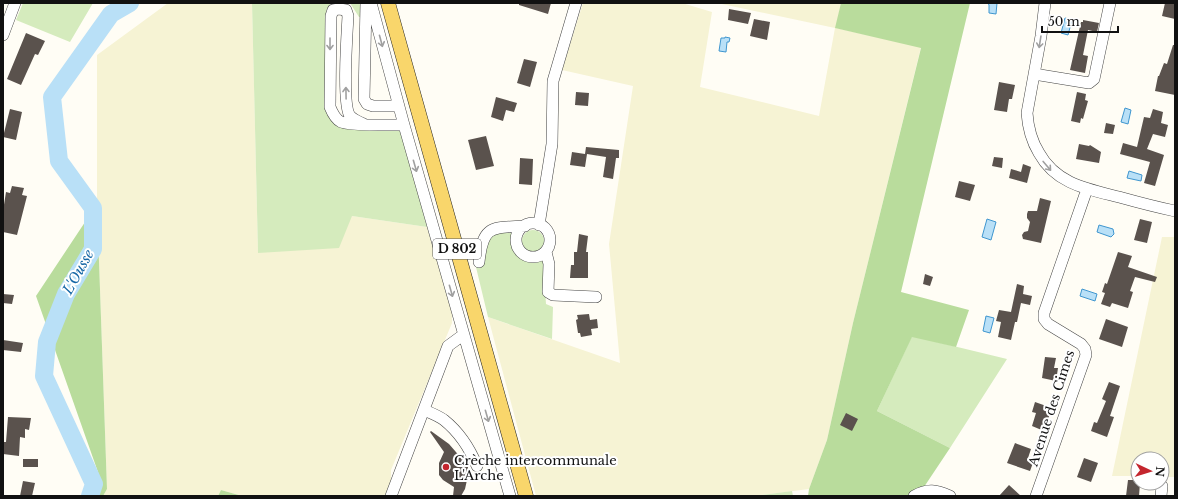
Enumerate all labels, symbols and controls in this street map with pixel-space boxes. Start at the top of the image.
scale bar [1042,8,1118,34]
text: 50 m [1048,14,1080,29]
one-way arrow [378,34,385,47]
one-way arrow [1036,35,1044,48]
one-way arrow [327,37,334,50]
one-way arrow [342,87,350,100]
one-way arrow [412,159,419,172]
one-way arrow [1042,160,1051,171]
road number: D 802 [433,239,481,259]
water label: L'Ousse [58,246,98,298]
one-way arrow [448,284,455,297]
street label: Avenue des Cimes [1024,348,1078,469]
one-way arrow [484,409,491,422]
north arrow [1130,451,1170,491]
place label: Crèche intercommunale L'Arche [454,452,617,484]
marker: Crèche intercommunale L'Arche [441,462,451,472]
text: N [1153,466,1167,478]

